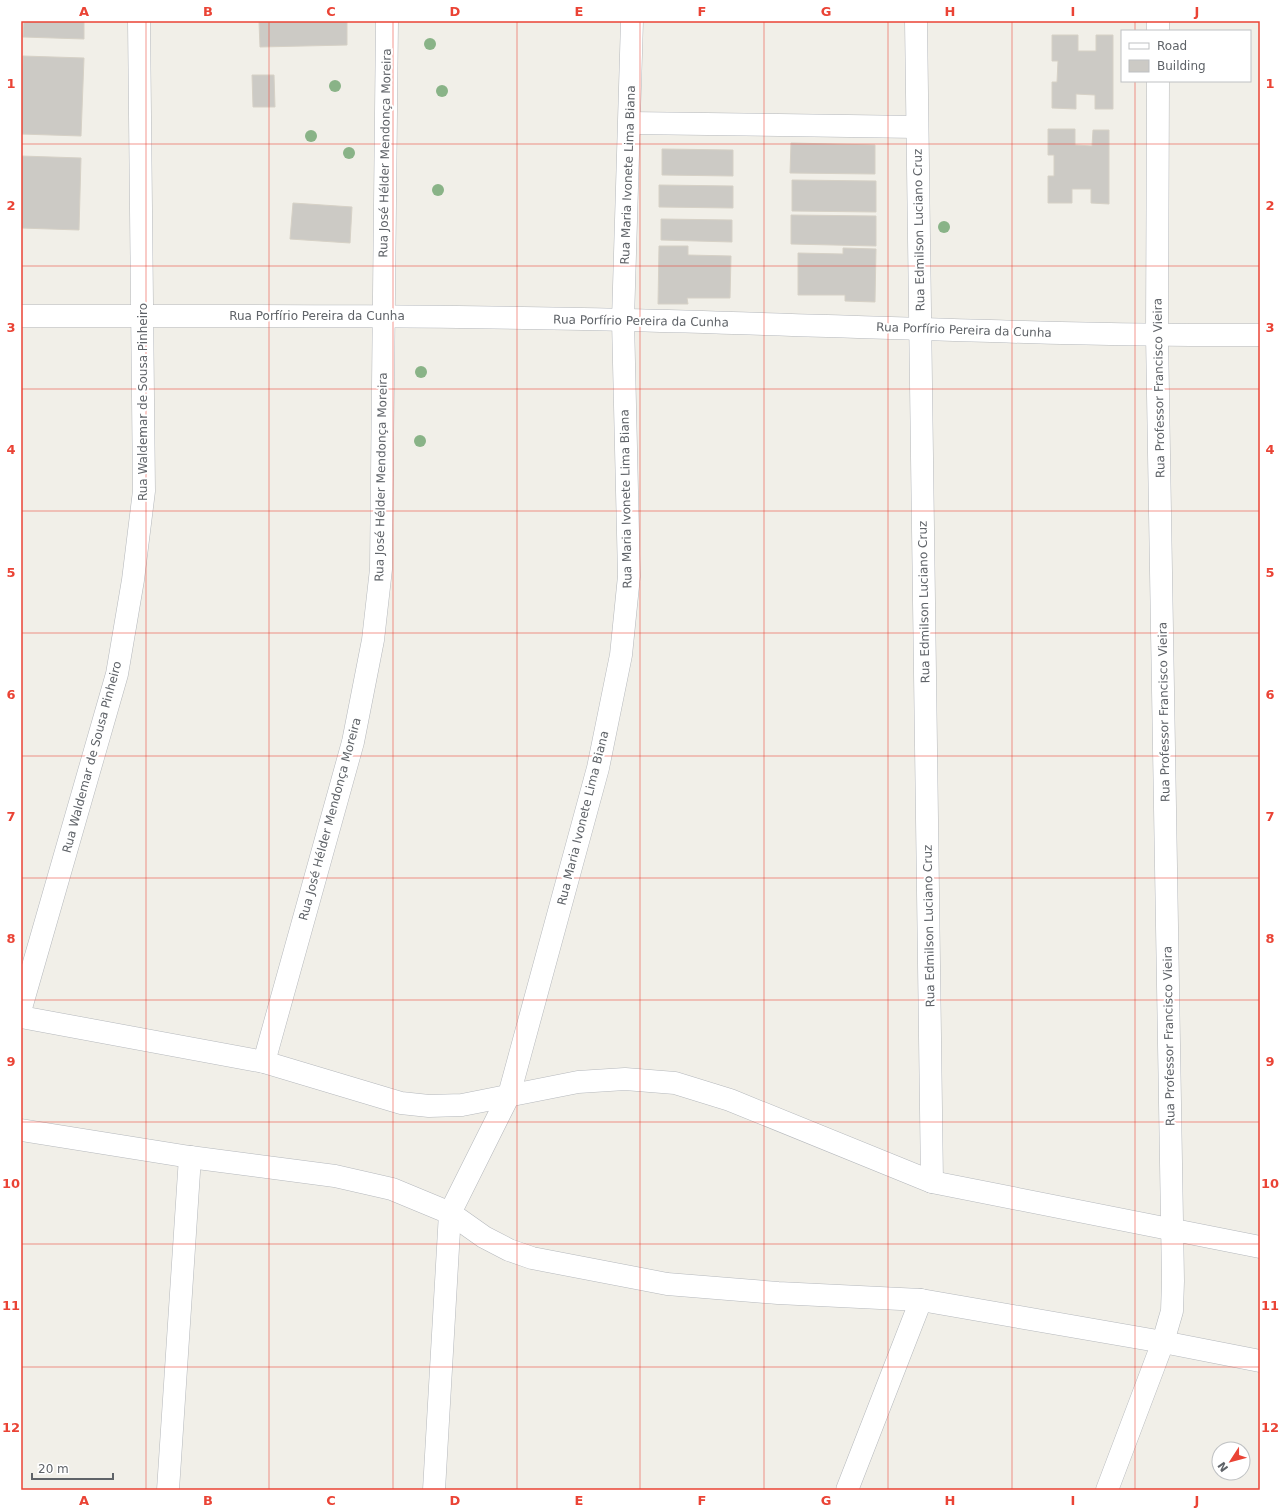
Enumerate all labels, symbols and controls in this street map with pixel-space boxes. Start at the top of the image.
text: A [79,4,89,19]
text: B [203,4,213,19]
text: C [326,4,336,19]
text: D [450,4,461,19]
text: E [575,4,583,19]
text: F [698,4,706,19]
text: G [821,4,831,19]
text: H [945,4,955,19]
text: I [1071,4,1075,19]
text: J [1194,4,1199,19]
legend [1121,30,1251,82]
text: Road [1157,39,1187,53]
street label: Rua José Hélder Mendonça Moreira [376,48,394,258]
text: Building [1157,59,1206,73]
text: 1 [6,76,16,91]
text: 1 [1265,76,1275,91]
street label: Rua Maria Ivonete Lima Biana [618,85,638,265]
street label: Rua Edmilson Luciano Cruz [911,149,927,311]
text: 2 [6,198,16,213]
text: 2 [1265,198,1275,213]
street label: Rua Professor Francisco Vieira [1150,298,1168,478]
street label: Rua Waldemar de Sousa Pinheiro [136,303,150,501]
street label: Rua Porfírio Pereira da Cunha [229,309,405,323]
street label: Rua Porfírio Pereira da Cunha [553,312,729,330]
text: 3 [6,320,16,335]
street label: Rua Porfírio Pereira da Cunha [876,320,1052,340]
text: 3 [1265,320,1275,335]
street label: Rua José Hélder Mendonça Moreira [372,372,390,582]
street label: Rua Maria Ivonete Lima Biana [617,409,635,589]
text: 4 [6,442,16,457]
text: 4 [1265,442,1275,457]
street label: Rua Edmilson Luciano Cruz [916,521,932,683]
text: 5 [6,565,16,580]
text: 5 [1265,565,1275,580]
street label: Rua Professor Francisco Vieira [1155,622,1173,802]
street label: Rua Waldemar de Sousa Pinheiro [60,659,124,855]
text: 6 [6,687,16,702]
text: 6 [1265,687,1275,702]
street label: Rua José Hélder Mendonça Moreira [296,716,364,922]
street label: Rua Maria Ivonete Lima Biana [555,729,611,907]
text: 7 [6,809,16,824]
text: 7 [1265,809,1275,824]
street label: Rua Edmilson Luciano Cruz [921,845,937,1007]
text: 8 [6,931,16,946]
text: 8 [1265,931,1275,946]
street label: Rua Professor Francisco Vieira [1160,946,1178,1126]
text: 9 [6,1054,16,1069]
text: 9 [1265,1054,1275,1069]
text: 10 [2,1176,20,1191]
text: 10 [1261,1176,1279,1191]
text: 11 [2,1298,20,1313]
text: 11 [1261,1298,1279,1313]
text: 12 [2,1420,20,1435]
text: 12 [1261,1420,1279,1435]
north arrow [1211,1441,1251,1481]
scale bar [32,1455,113,1481]
text: N [1215,1459,1231,1474]
text: 20 m [38,1462,69,1476]
text: A [79,1493,89,1508]
text: B [203,1493,213,1508]
text: C [326,1493,336,1508]
text: D [450,1493,461,1508]
text: E [575,1493,583,1508]
text: F [698,1493,706,1508]
text: G [821,1493,831,1508]
text: H [945,1493,955,1508]
text: I [1071,1493,1075,1508]
text: J [1194,1493,1199,1508]

